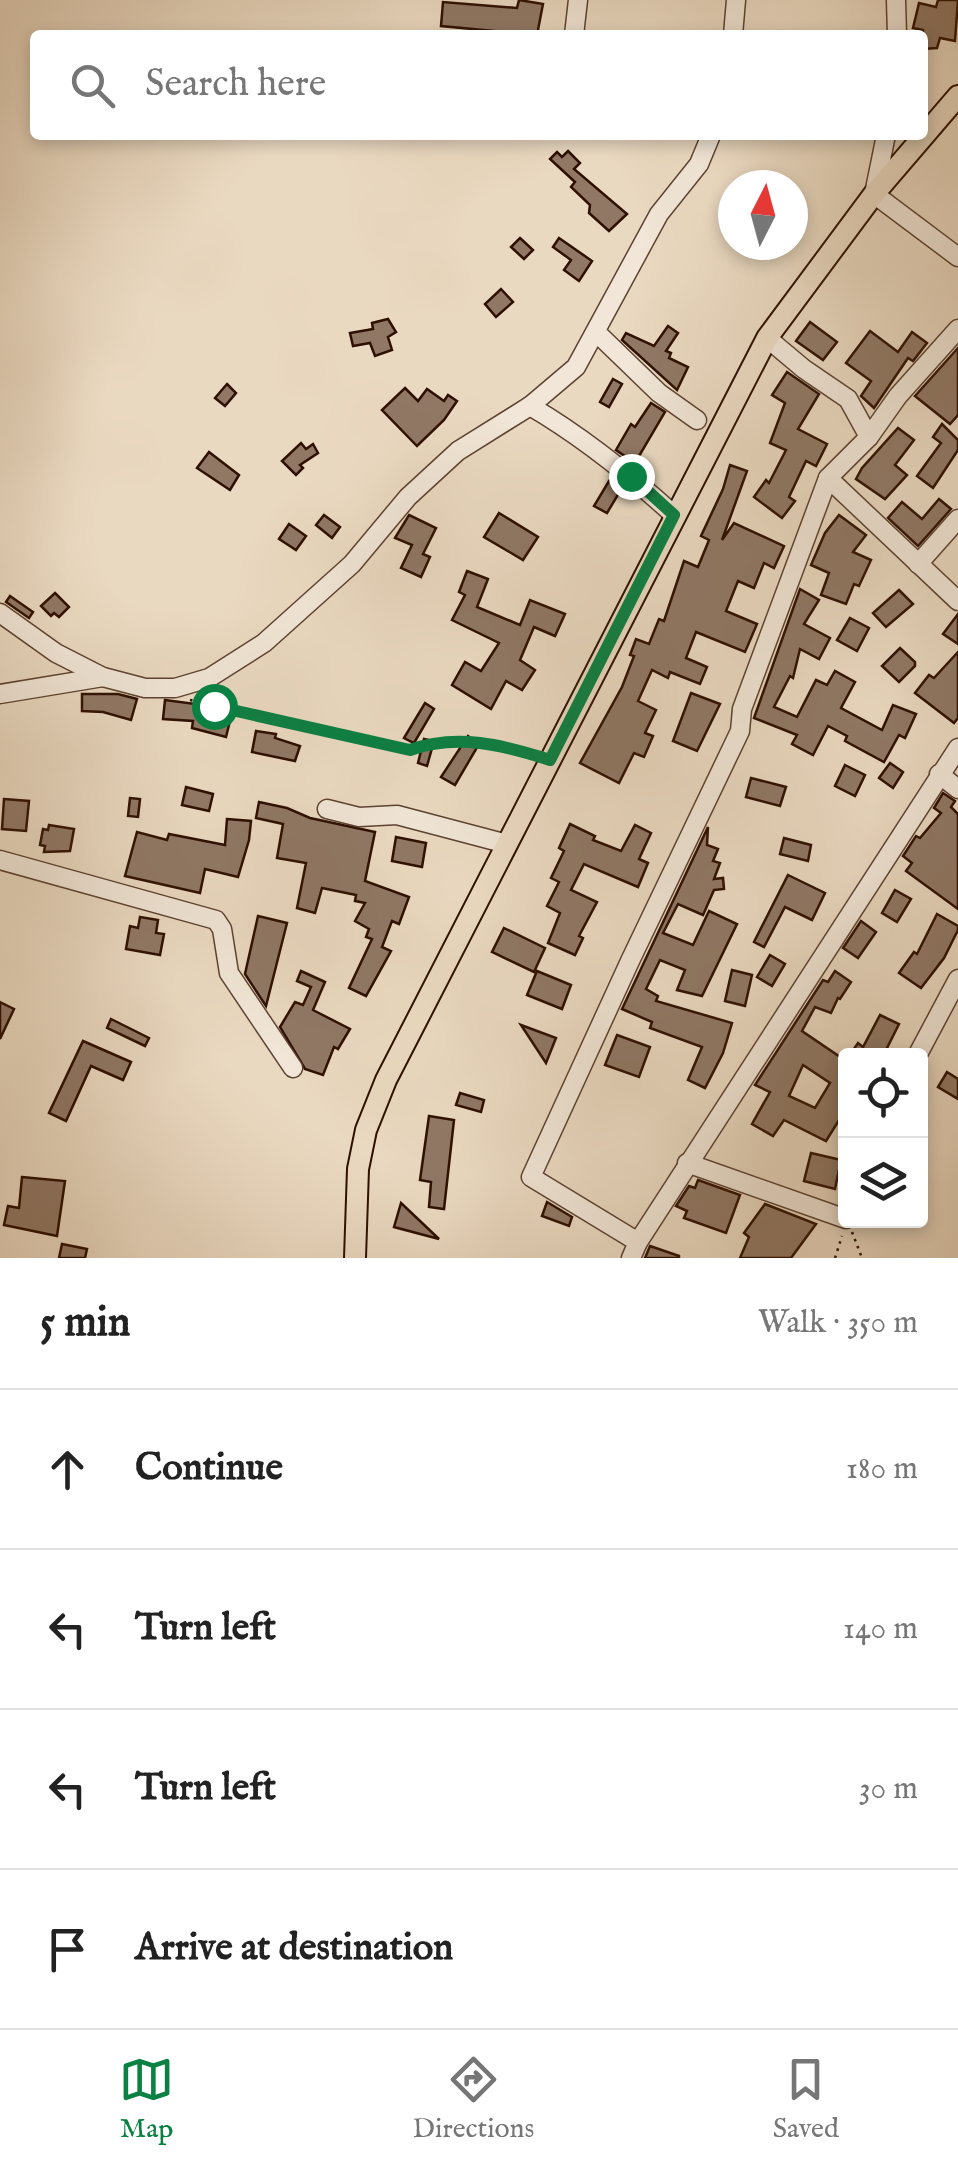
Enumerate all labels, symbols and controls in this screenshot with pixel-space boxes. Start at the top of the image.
search box [30,30,928,140]
icon: search [65,58,120,113]
text: Search here [145,61,326,109]
north arrow [718,170,808,260]
route end [609,454,655,500]
route start [192,684,238,730]
map controls [838,1048,928,1228]
button: locate [838,1048,928,1138]
button: layers [838,1138,928,1228]
text: 5 min [40,1297,130,1350]
text: Walk · 350 m [758,1303,918,1344]
icon: ahead [40,1442,95,1497]
text: Continue [135,1445,283,1493]
text: 180 m [846,1449,918,1490]
icon: left [40,1602,95,1657]
text: Turn left [135,1605,276,1653]
text: 140 m [843,1609,918,1650]
icon: left [40,1762,95,1817]
text: Turn left [135,1765,276,1813]
text: 30 m [859,1769,918,1810]
icon: arrive [40,1922,95,1977]
text: Arrive at destination [135,1925,453,1973]
tab: Map [119,2052,174,2147]
tab: Directions [412,2052,534,2147]
tab: Saved [773,2052,839,2147]

